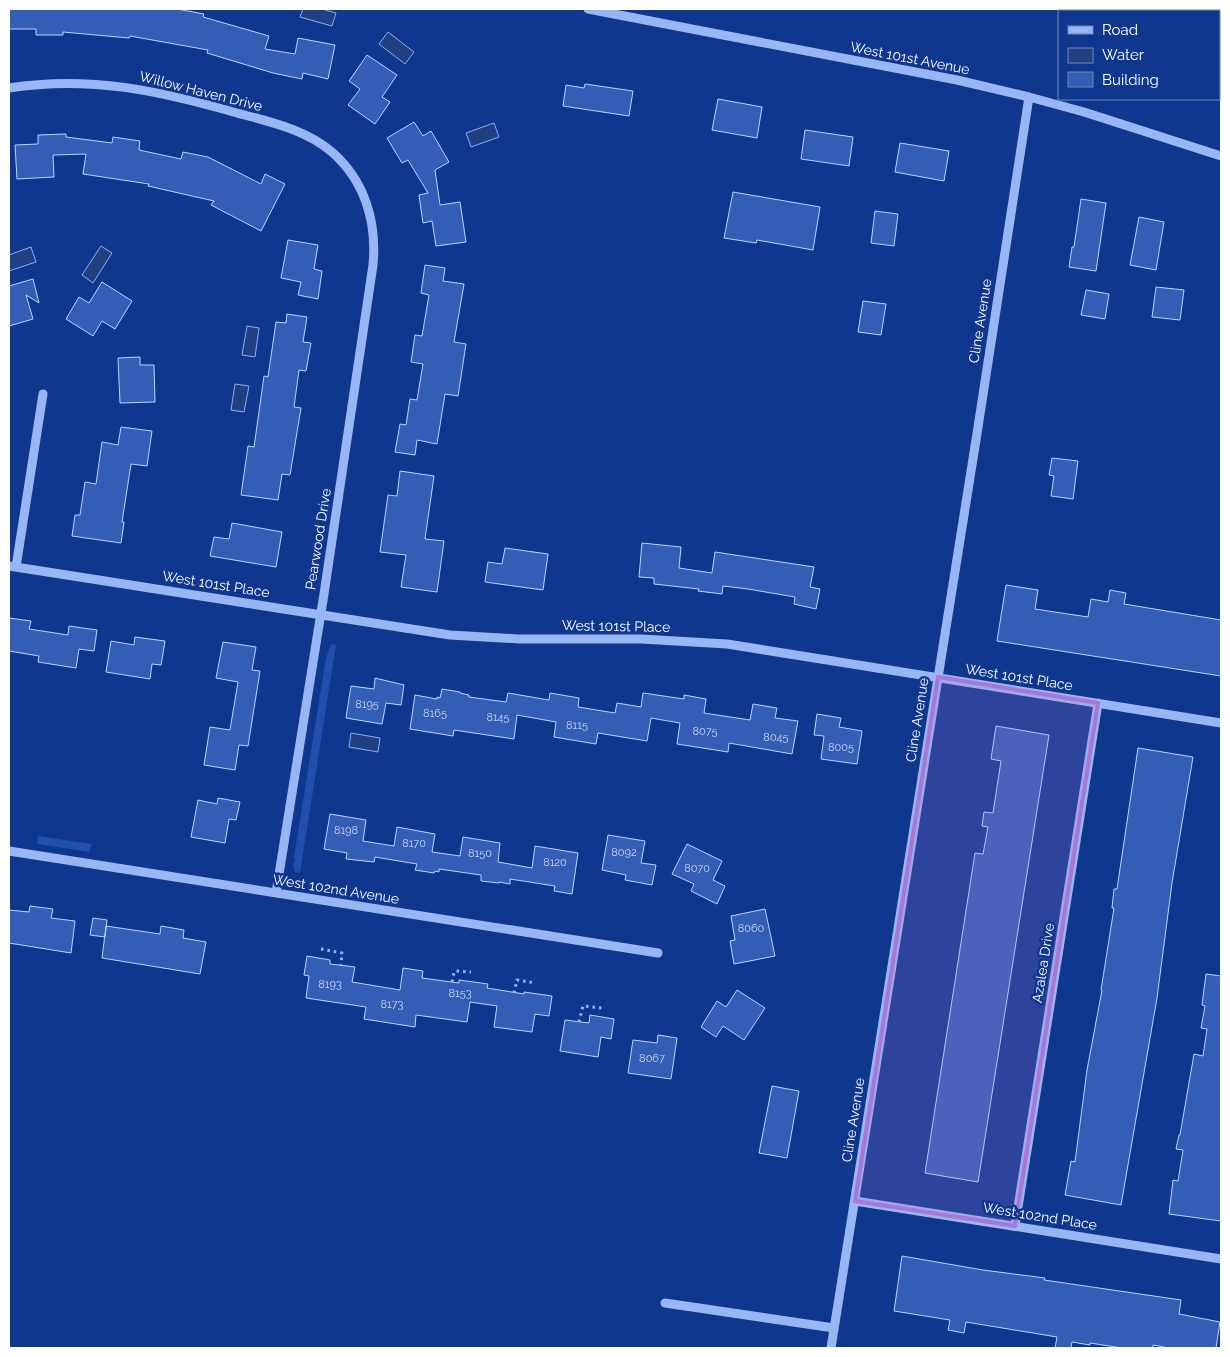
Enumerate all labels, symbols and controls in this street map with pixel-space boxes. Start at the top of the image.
legend [1058,10,1220,100]
text: Road [1102,21,1138,39]
street label: West 101st Avenue [849,39,971,77]
text: Water [1102,46,1145,64]
street label: Willow Haven Drive [138,68,264,114]
text: Building [1102,71,1159,89]
street label: Cline Avenue [965,278,995,364]
street label: Pearwood Drive [302,487,334,591]
street label: West 101st Place [161,568,271,600]
street label: West 101st Place [562,617,670,635]
street label: West 101st Place [964,661,1074,693]
street label: Cline Avenue [902,677,932,763]
house number: 8195 [355,698,379,711]
house number: 8165 [423,707,447,720]
house number: 8145 [486,711,510,724]
house number: 8115 [566,719,588,732]
house number: 8075 [693,725,717,738]
house number: 8045 [763,731,789,744]
house number: 8005 [828,741,854,754]
house number: 8198 [334,824,358,837]
house number: 8170 [402,837,426,850]
house number: 8092 [611,846,637,859]
house number: 8150 [468,847,492,860]
house number: 8120 [543,856,567,869]
house number: 8070 [684,862,710,875]
street label: West 102nd Avenue [272,871,400,907]
house number: 8060 [738,922,765,935]
street label: Azalea Drive [1029,922,1057,1004]
house number: 8193 [318,978,342,991]
house number: 8153 [448,987,472,1000]
house number: 8173 [381,998,404,1011]
house number: 8067 [639,1052,665,1065]
street label: Cline Avenue [838,1077,868,1163]
street label: West 102nd Place [982,1199,1098,1233]

